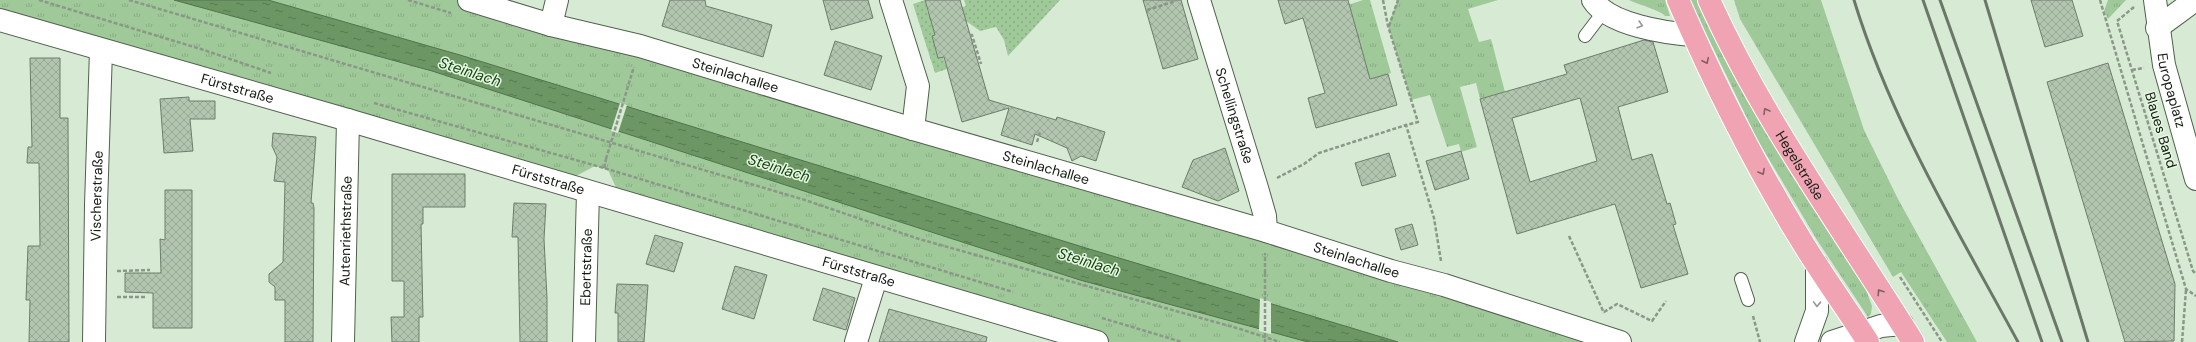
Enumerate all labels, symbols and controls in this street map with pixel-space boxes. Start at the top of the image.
one-way arrow [1637,20,1644,29]
street label: Europaplatz [2153,52,2190,130]
water label: Steinlach [436,53,504,92]
street label: Steinlachallee [690,53,781,97]
one-way arrow [1701,57,1709,64]
street label: Schellingstraße [1211,65,1258,166]
street label: Fürststraße [199,69,276,107]
street label: Blaues Band [2141,90,2181,170]
one-way arrow [1764,108,1771,115]
street label: Hegelstraße [1772,128,1828,203]
street label: Steinlachallee [1001,146,1092,189]
water label: Steinlach [745,149,813,187]
street label: Vischerstraße [86,150,107,242]
street label: Fürststraße [510,160,587,199]
one-way arrow [1757,168,1764,175]
street label: Autenriethstraße [335,176,356,286]
street label: Ebertstraße [576,228,596,306]
street label: Steinlachallee [1311,238,1402,282]
water label: Steinlach [1055,243,1123,281]
street label: Fürststraße [820,252,898,291]
one-way arrow [1878,289,1885,296]
one-way arrow [1813,301,1821,307]

